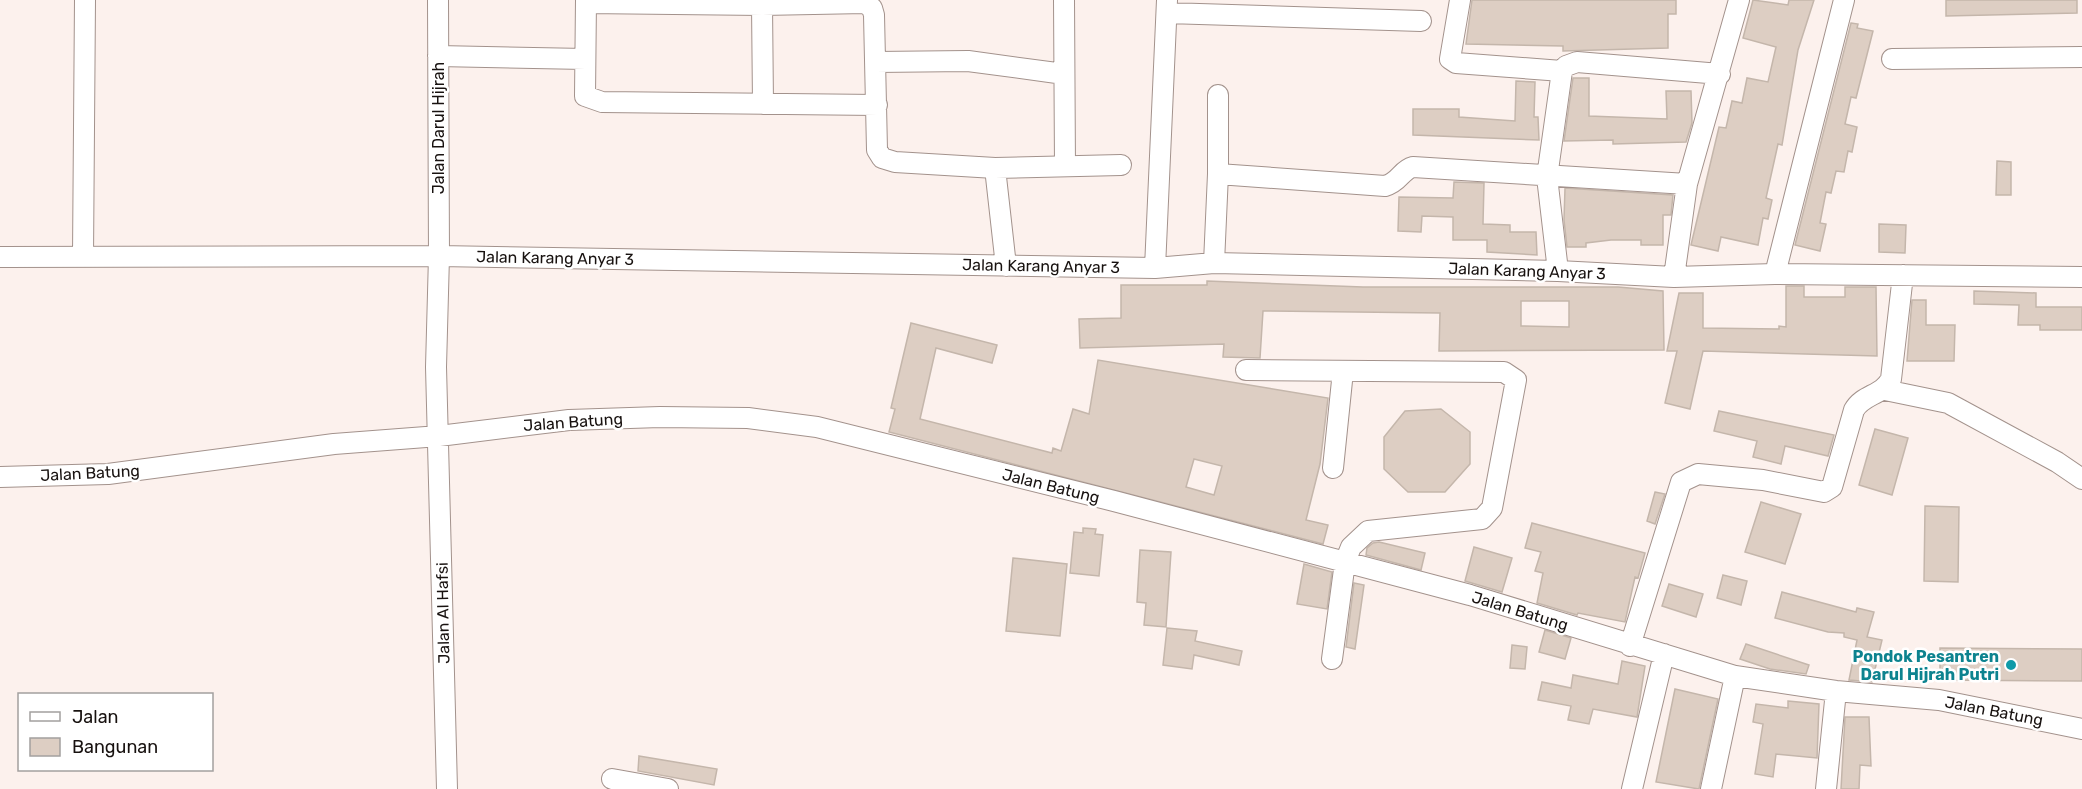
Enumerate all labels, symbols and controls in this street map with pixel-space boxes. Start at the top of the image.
street label: Jalan Darul Hijrah [429,62,448,194]
street label: Jalan Karang Anyar 3 [476,247,634,269]
street label: Jalan Karang Anyar 3 [962,255,1120,277]
street label: Jalan Karang Anyar 3 [1448,259,1606,283]
street label: Jalan Batung [523,409,623,435]
street label: Jalan Batung [40,461,140,485]
street label: Jalan Batung [1000,465,1102,507]
street label: Jalan Al Hafsi [433,562,453,664]
street label: Jalan Batung [1469,587,1571,635]
place label: Pondok Pesantren Darul Hijrah Putri [1852,647,1999,684]
marker: Pondok Pesantren Darul Hijrah Putri [2004,658,2018,672]
street label: Jalan Batung [1943,692,2045,730]
legend [18,693,213,771]
text: Jalan [72,706,119,728]
text: Bangunan [72,736,158,758]

